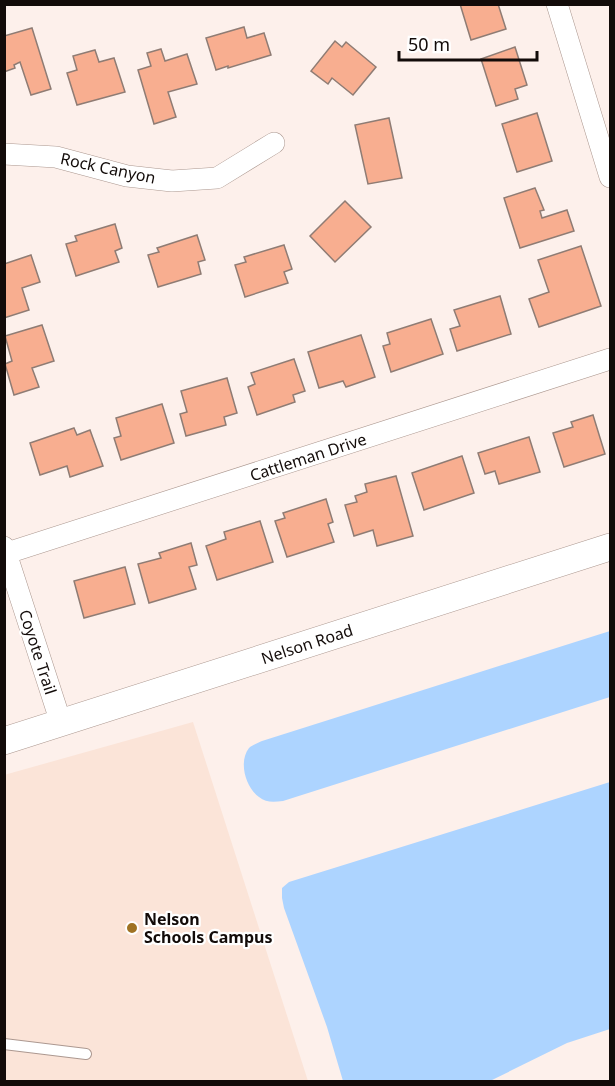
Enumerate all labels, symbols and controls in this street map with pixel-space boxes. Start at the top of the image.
scale bar [399,24,537,62]
text: 50 m [408,32,450,56]
street label: Rock Canyon [58,147,158,189]
street label: Cattleman Drive [247,428,369,486]
street label: Coyote Trail [14,607,62,697]
street label: Nelson Road [258,619,356,669]
place label: Nelson Schools Campus [144,908,272,948]
marker: Nelson Schools Campus [125,921,139,935]

